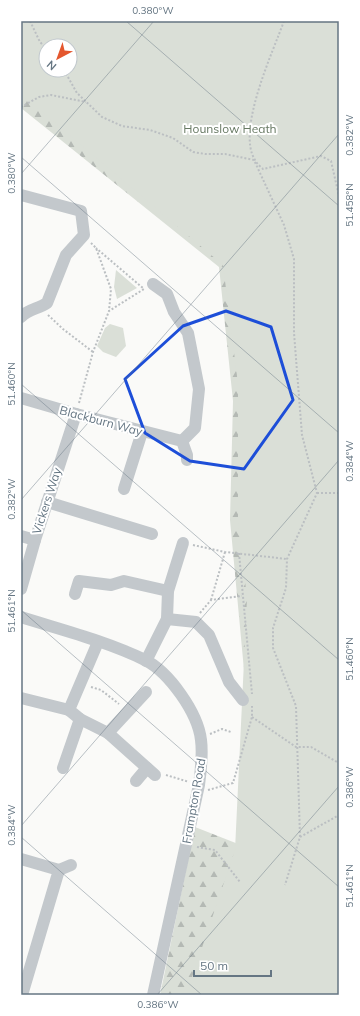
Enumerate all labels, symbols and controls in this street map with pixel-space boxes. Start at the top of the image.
text: 0.380°W [132,4,174,17]
north arrow [38,38,78,78]
text: N [44,58,59,74]
text: 0.382°W [343,114,356,156]
park label: Hounslow Heath [183,121,277,136]
text: 0.380°W [5,152,18,194]
text: 51.458°N [343,183,356,227]
text: 51.460°N [5,362,18,406]
street label: Blackburn Way [58,402,145,439]
text: 0.384°W [343,440,356,482]
street label: Vickers Way [29,465,65,536]
text: 0.382°W [5,478,18,520]
text: 51.461°N [5,589,18,633]
text: 51.460°N [343,637,356,681]
street label: Frampton Road [179,757,208,845]
text: 0.386°W [343,766,356,808]
text: 0.384°W [5,804,18,846]
text: 51.461°N [343,864,356,908]
scale bar [194,952,271,978]
text: 50 m [200,958,228,973]
text: 0.386°W [137,998,179,1011]

